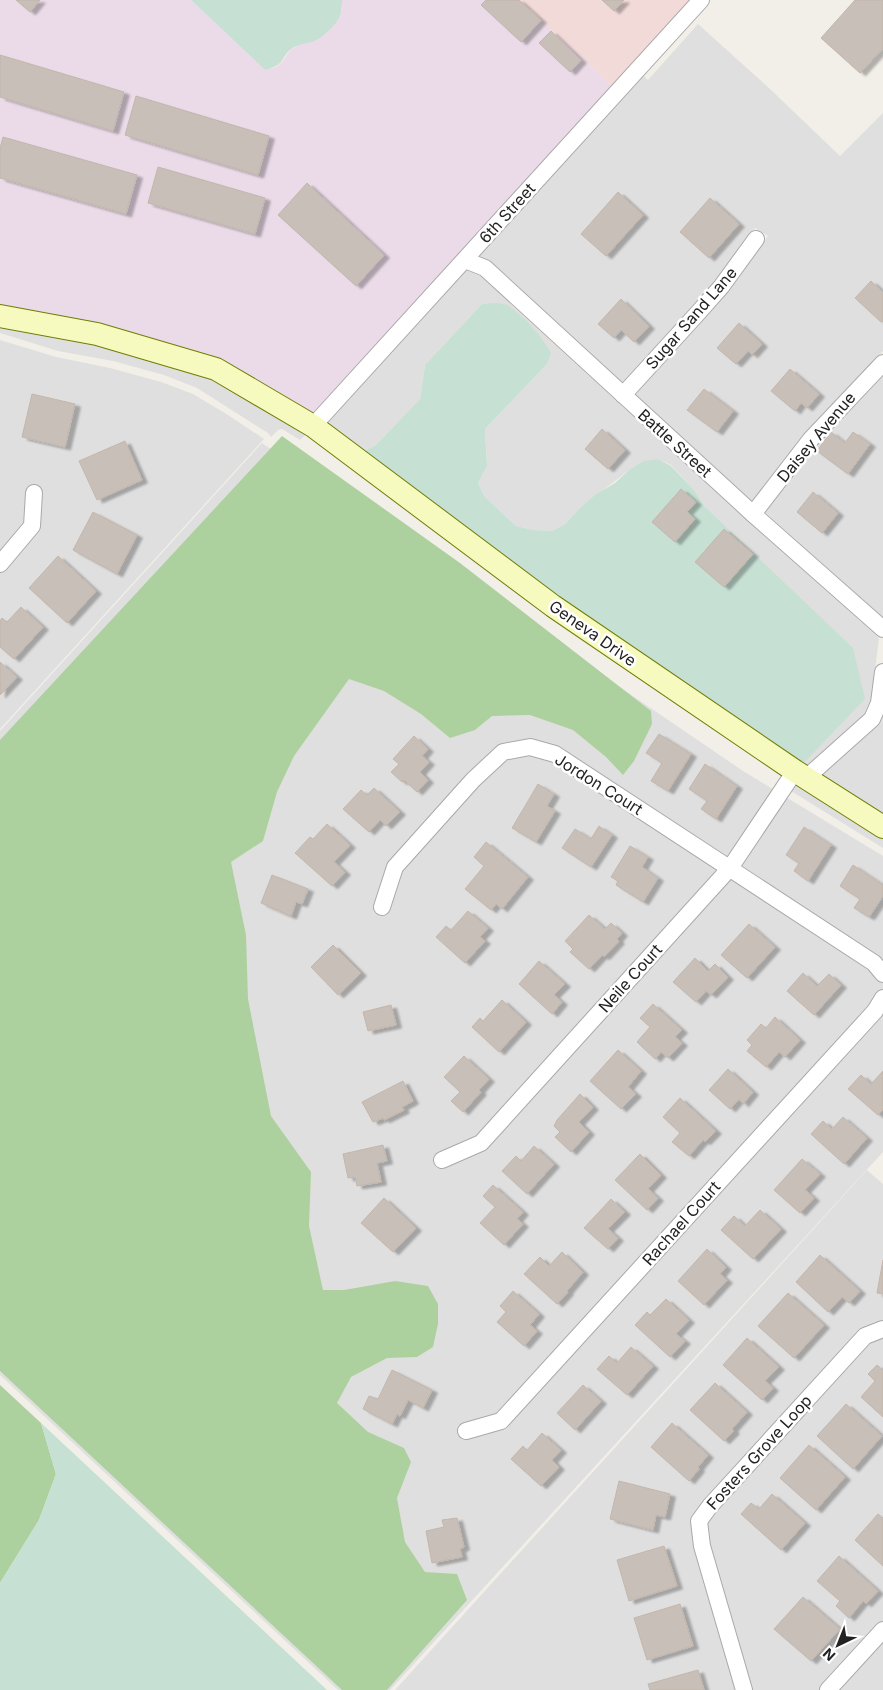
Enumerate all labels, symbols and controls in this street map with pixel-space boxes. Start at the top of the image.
street label: 6th Street [475,179,539,247]
street label: Sugar Sand Lane [641,263,741,373]
street label: Daisey Avenue [772,388,860,486]
street label: Battle Street [634,405,716,481]
street label: Geneva Drive [546,596,640,670]
street label: Jordon Court [551,749,647,819]
street label: Neile Court [594,940,666,1016]
street label: Rachael Court [638,1177,724,1269]
street label: Fosters Grove Loop [702,1390,816,1514]
north arrow [813,1620,863,1670]
text: N [819,1645,838,1665]

